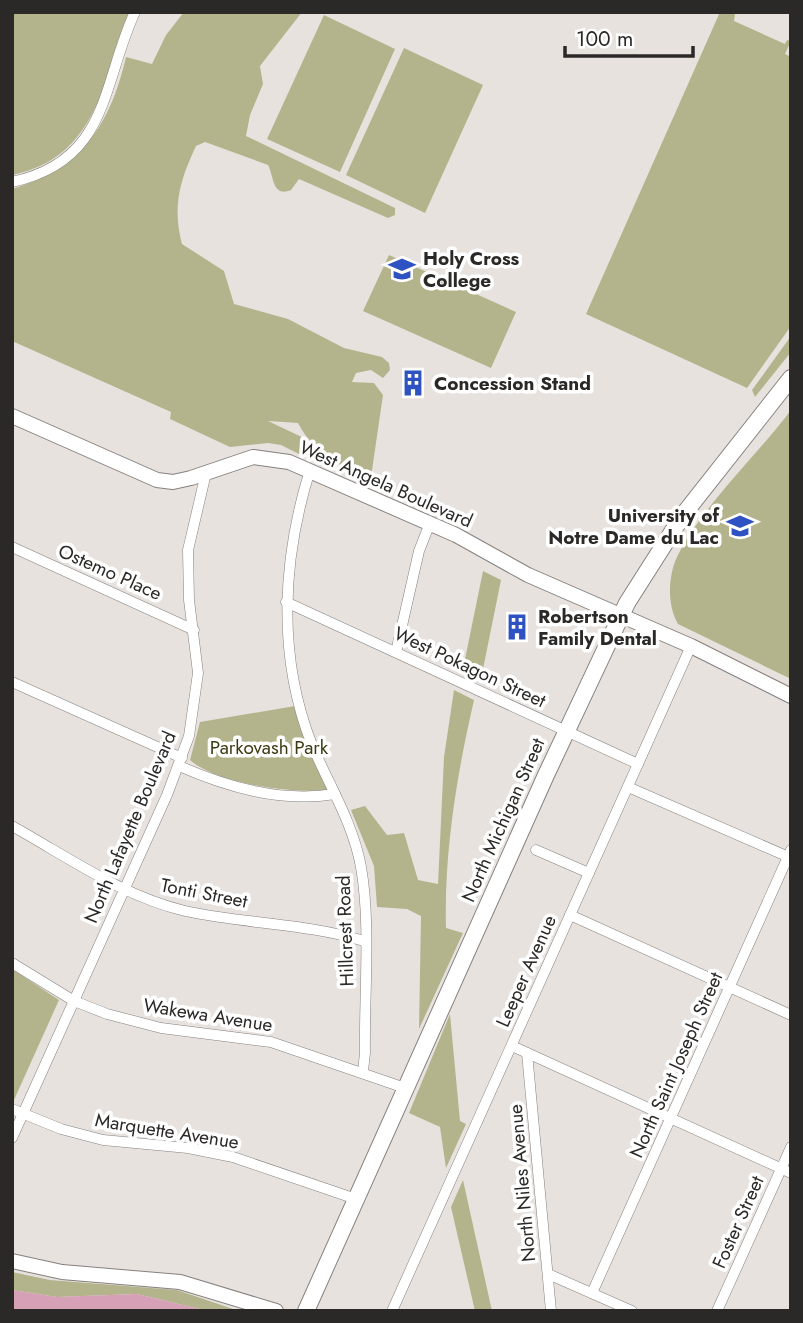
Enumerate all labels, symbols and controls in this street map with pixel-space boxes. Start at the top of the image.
scale bar [565,14,693,58]
text: 100 m [576,24,633,54]
place label: Holy Cross College [423,245,520,294]
school or university icon: Holy Cross College [387,254,417,284]
building icon: Concession Stand [398,368,428,398]
place label: Concession Stand [434,370,591,397]
street label: West Angela Boulevard [295,434,477,534]
place label: University of Notre Dame du Lac [548,502,720,551]
school or university icon: University of Notre Dame du Lac [725,511,755,541]
street label: Ostemo Place [54,537,166,607]
place label: Robertson Family Dental [538,603,657,652]
building icon: Robertson Family Dental [502,612,532,642]
street label: West Pokagon Street [390,620,551,714]
street label: North Lafayette Boulevard [77,727,183,927]
street label: North Michigan Street [455,733,552,906]
park label: Parkovash Park [210,734,329,761]
street label: Tonti Street [158,871,250,915]
street label: Hillcrest Road [330,875,360,987]
street label: Leeper Avenue [489,910,563,1031]
street label: North Saint Joseph Street [623,967,729,1162]
street label: Wakewa Avenue [141,991,275,1039]
street label: North Niles Avenue [502,1103,542,1263]
street label: Marquette Avenue [93,1106,241,1156]
street label: Foster Street [706,1171,771,1273]

